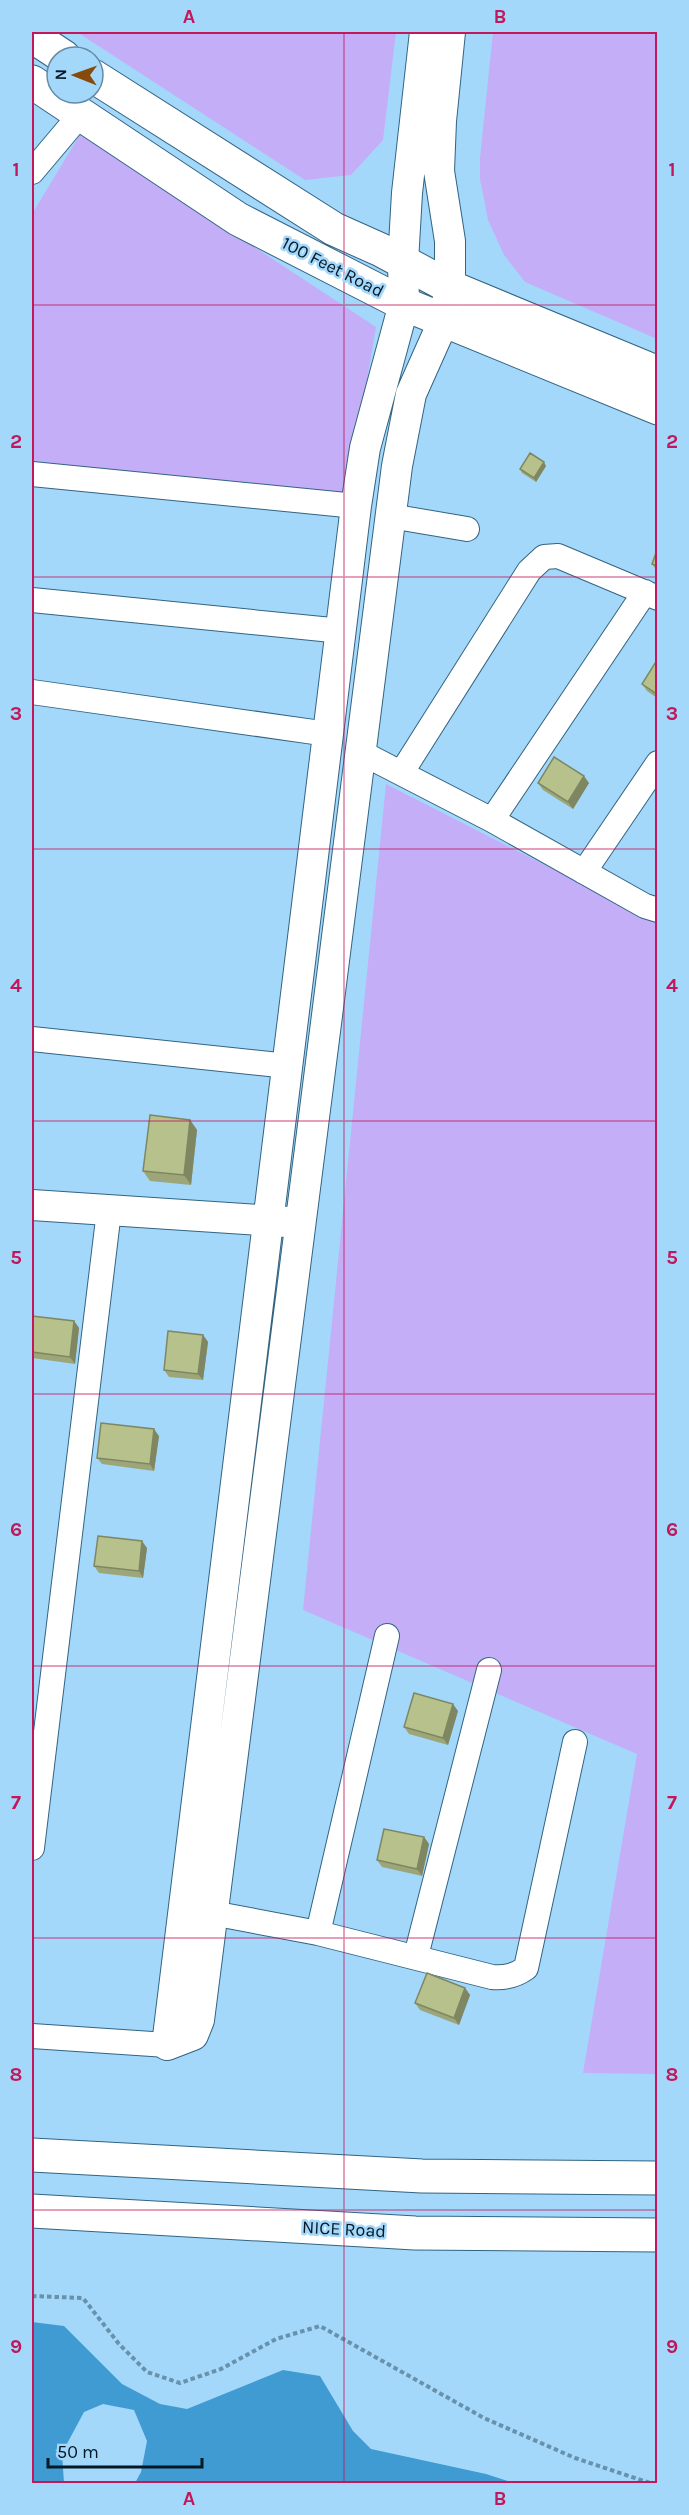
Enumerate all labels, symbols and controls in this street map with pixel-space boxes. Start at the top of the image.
text: A [183,5,196,28]
text: B [494,5,506,28]
north arrow [45,45,105,105]
text: N [51,69,70,81]
text: 1 [12,158,20,181]
text: 1 [668,158,676,181]
street label: 100 Feet Road [278,232,388,302]
text: 2 [10,430,22,453]
text: 2 [666,430,678,453]
text: 3 [10,702,22,725]
text: 3 [666,702,678,725]
text: 4 [10,974,22,997]
text: 4 [666,974,678,997]
text: 5 [10,1246,22,1269]
text: 5 [666,1246,678,1269]
text: 6 [10,1518,22,1541]
text: 6 [666,1518,678,1541]
text: 7 [11,1791,21,1814]
text: 7 [667,1791,677,1814]
text: 8 [10,2063,22,2086]
text: 8 [666,2063,678,2086]
street label: NICE Road [301,2216,387,2242]
text: 9 [10,2335,22,2358]
text: 9 [666,2335,678,2358]
scale bar [48,2431,202,2469]
text: 50 m [57,2441,99,2463]
text: A [183,2487,196,2510]
text: B [494,2487,506,2510]

